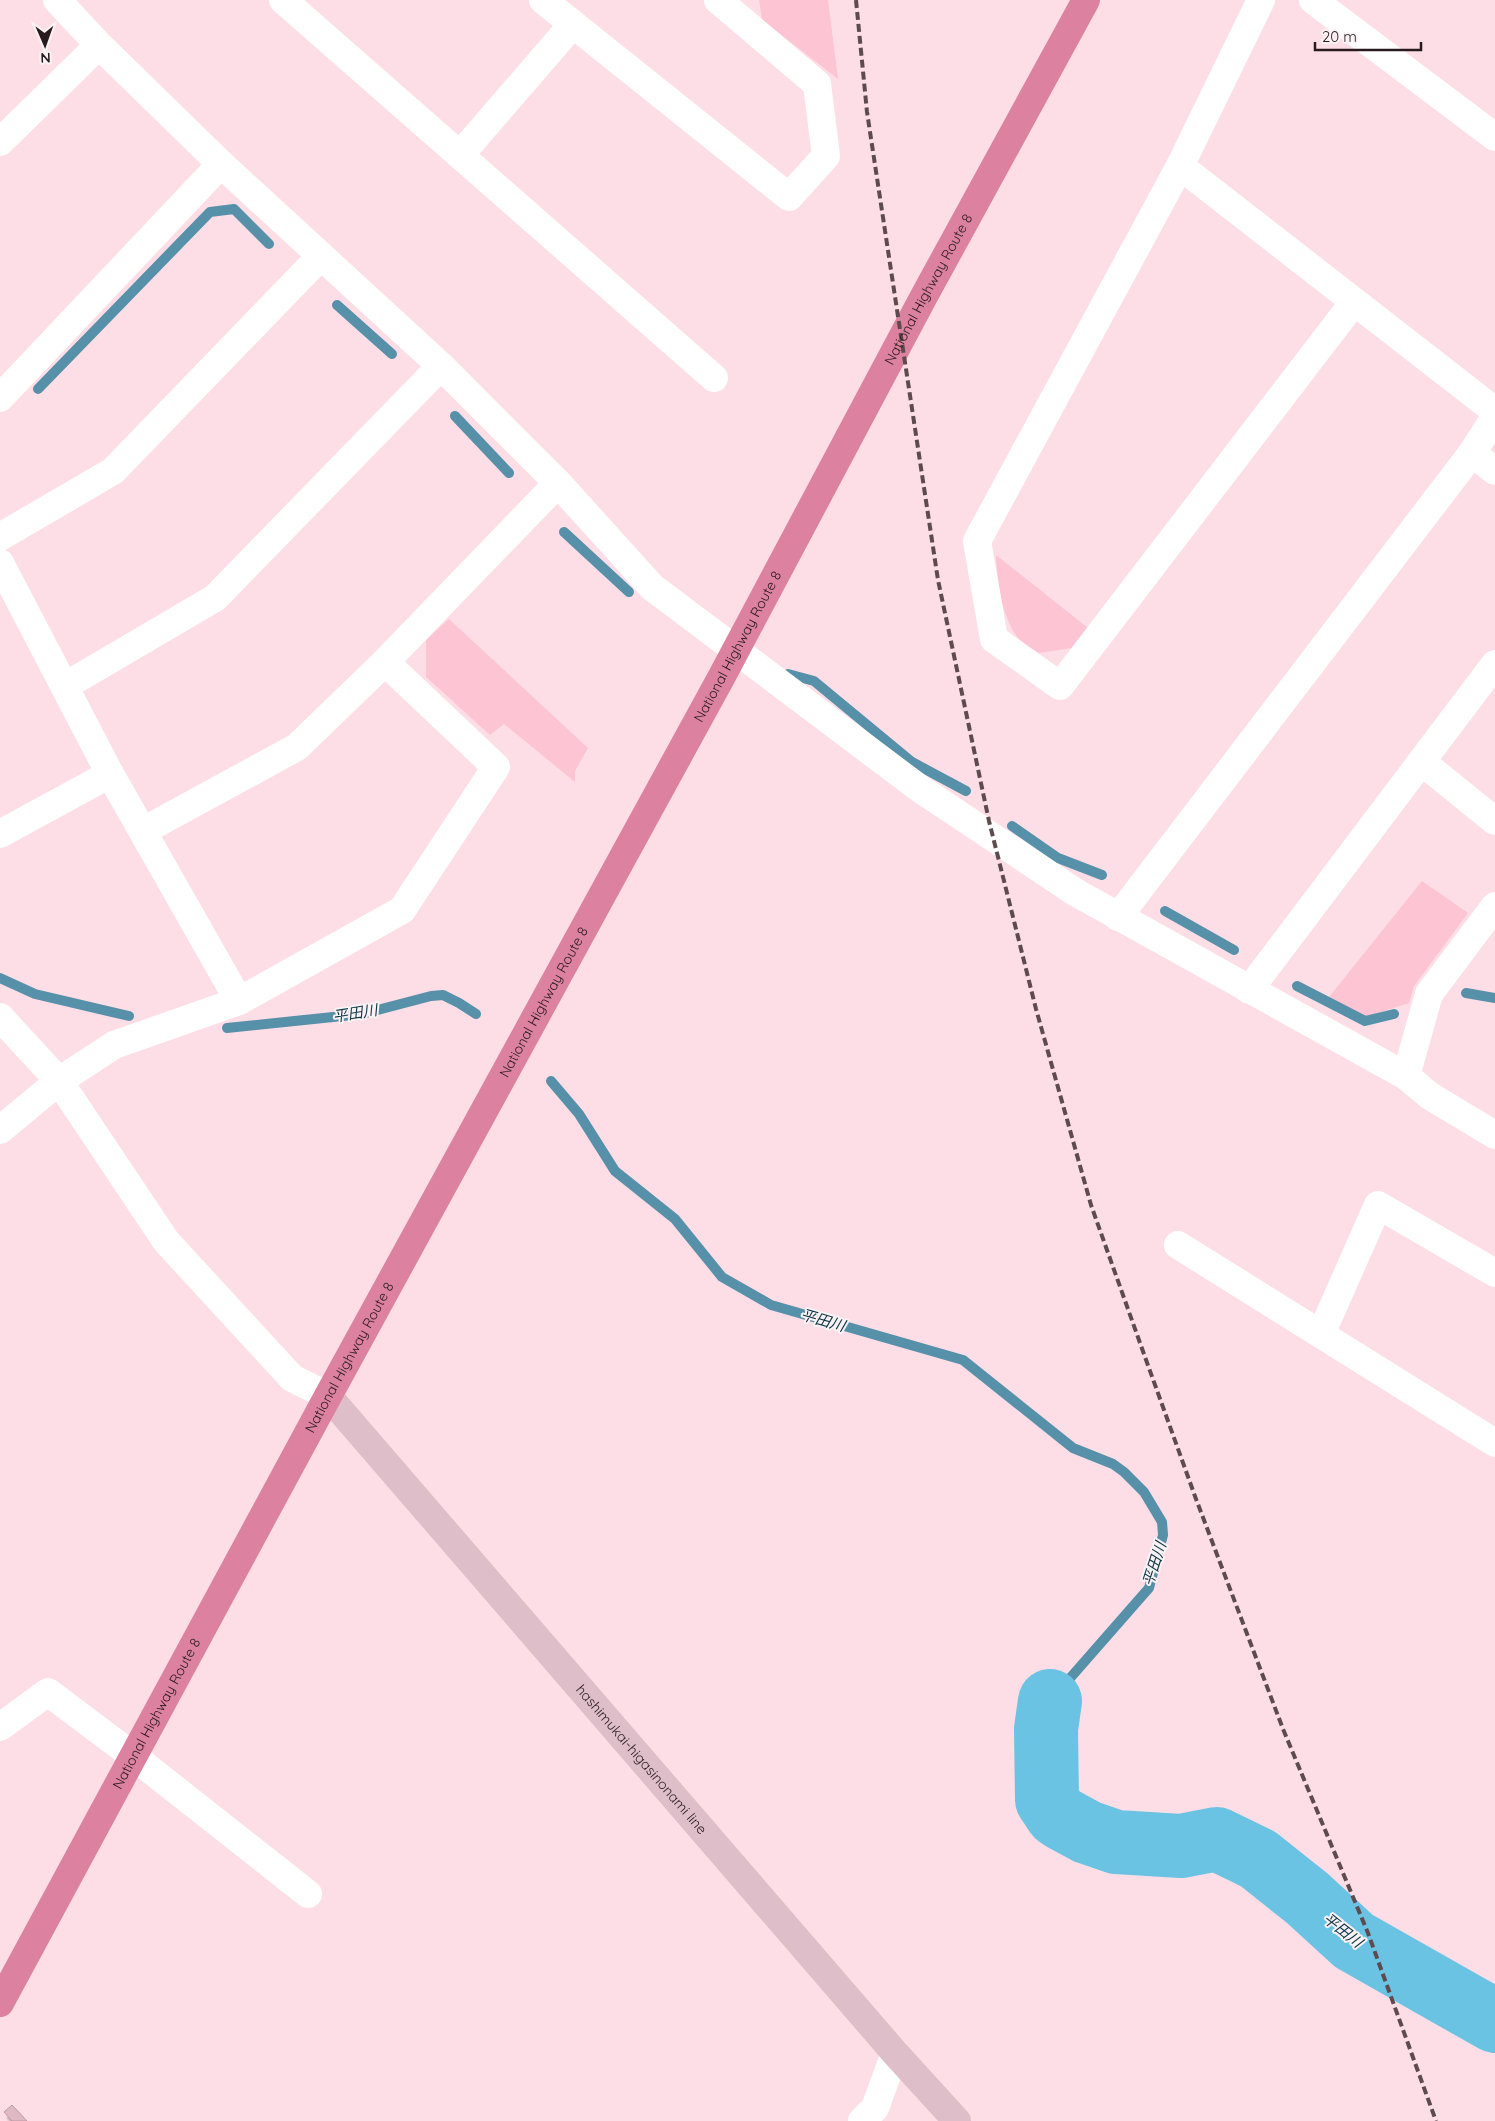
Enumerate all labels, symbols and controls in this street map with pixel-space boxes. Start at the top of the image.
north arrow [20,20,70,70]
scale bar [1315,20,1421,52]
text: 20 m [1322,27,1357,46]
text: N [40,49,51,67]
street label: National Highway Route 8 [880,211,976,368]
street label: National Highway Route 8 [690,568,785,725]
street label: National Highway Route 8 [495,924,592,1081]
water label: 平田川 [331,1000,381,1026]
street label: National Highway Route 8 [301,1279,398,1436]
water label: 平田川 [799,1305,849,1336]
water label: 平田川 [1138,1538,1171,1588]
street label: National Highway Route 8 [108,1635,204,1792]
street label: hashimukai-higasinonami line [572,1681,711,1838]
water label: 平田川 [1319,1909,1368,1953]

